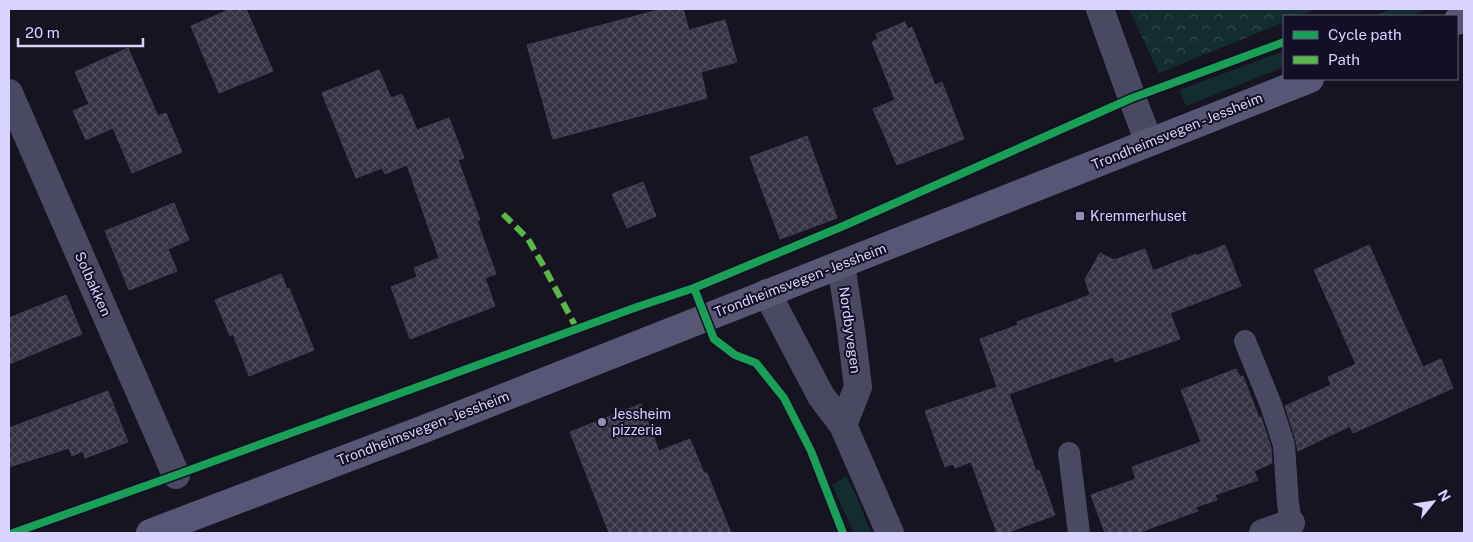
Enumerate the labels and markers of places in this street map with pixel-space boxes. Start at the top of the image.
place label: Kremmerhuset [1090,208,1187,224]
marker: Kremmerhuset [1074,210,1086,222]
place label: Jessheim pizzeria [612,406,671,438]
marker: Jessheim pizzeria [596,416,608,428]

